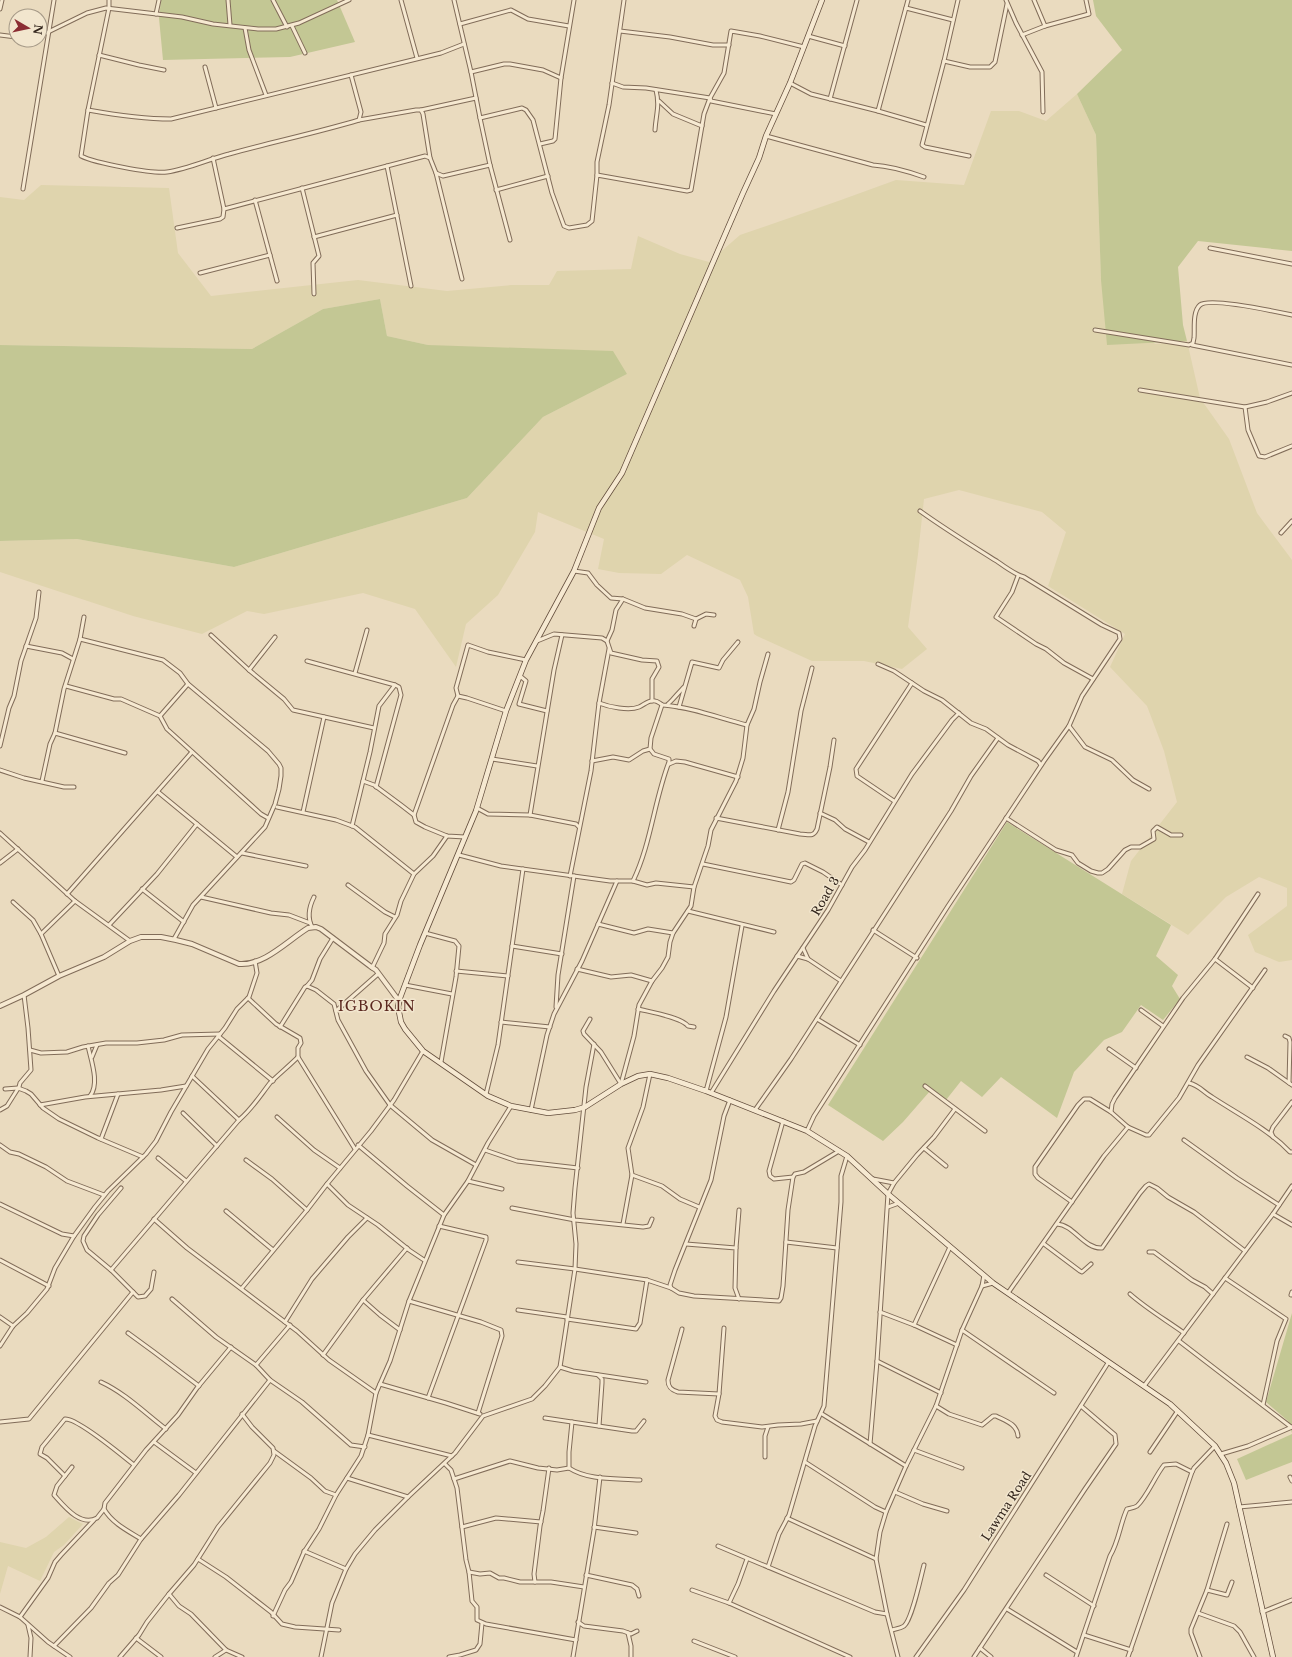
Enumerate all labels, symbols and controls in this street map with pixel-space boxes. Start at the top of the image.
north arrow [8,8,48,48]
text: N [30,23,46,36]
street label: Road 3 [808,874,842,918]
district label: IGBOKIN [338,997,416,1015]
street label: Lawma Road [978,1468,1034,1544]

